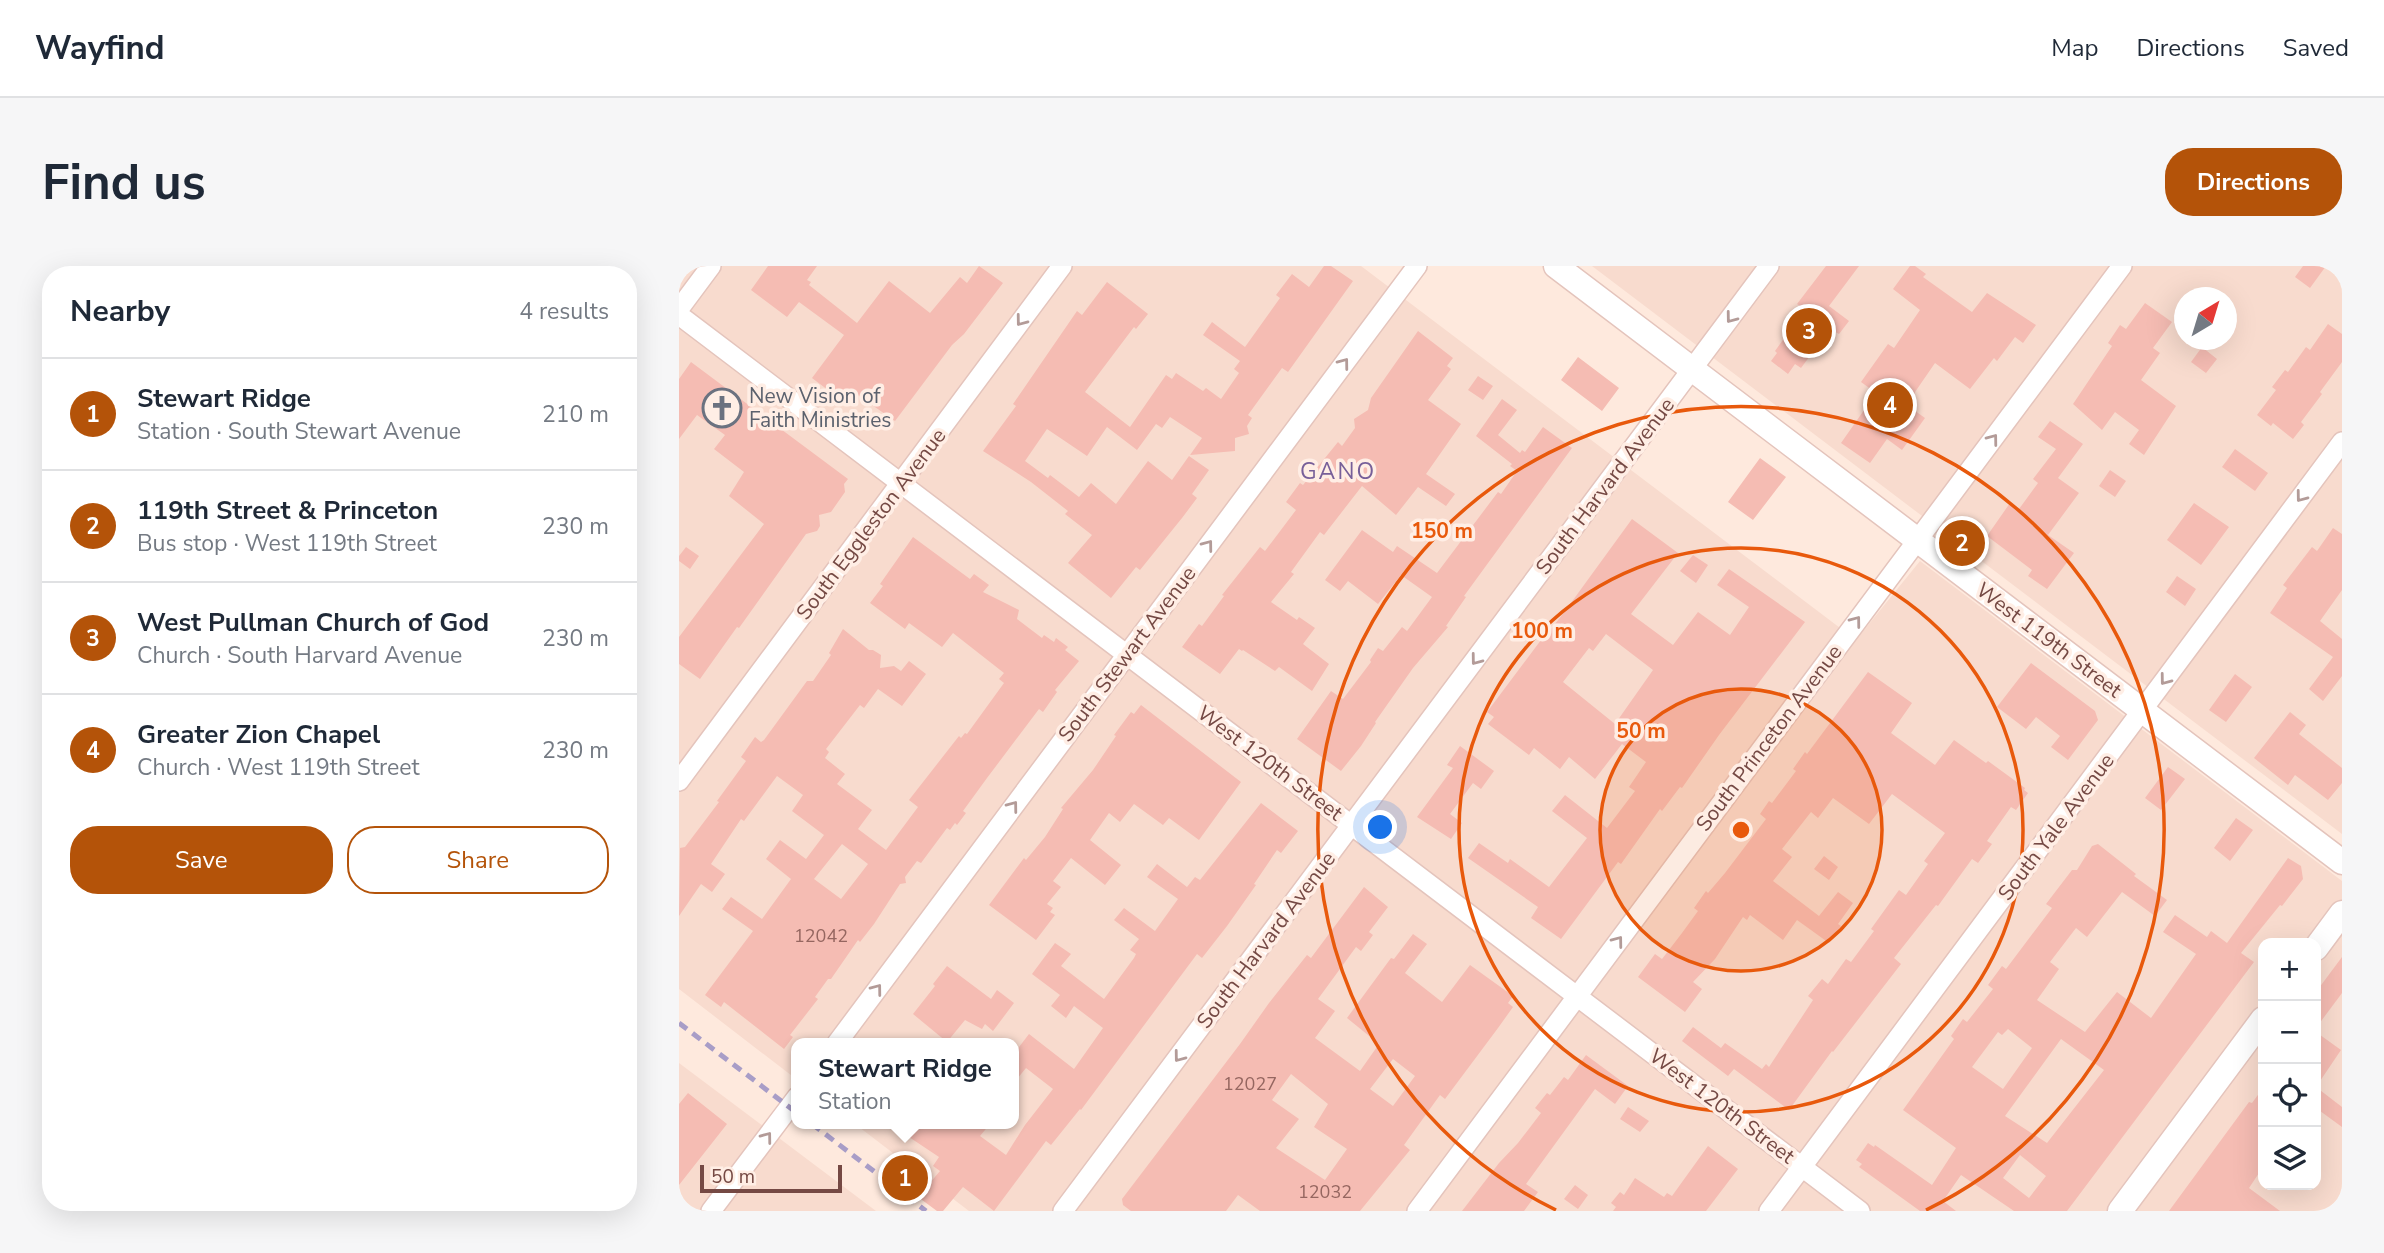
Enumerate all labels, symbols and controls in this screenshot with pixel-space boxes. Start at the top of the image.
text: Wayfind [35,26,165,71]
text: Map [2051,32,2098,64]
text: Directions [2136,32,2245,64]
text: Saved [2283,32,2349,64]
button: Directions [2165,148,2342,216]
text: Find us [42,149,206,216]
north arrow [2174,287,2237,350]
text: Nearby [70,291,170,332]
text: 4 results [519,296,609,327]
pin: 3 [1786,305,1832,357]
one-way arrow [1727,310,1739,322]
one-way arrow [1017,313,1030,326]
one-way arrow [1336,358,1349,371]
pin: 4 [1867,379,1913,431]
text: Stewart Ridge [137,381,311,416]
place label: New Vision of Faith Ministries [749,382,891,434]
church icon: New Vision of Faith Ministries [701,387,743,429]
street label: South Harvard Avenue [1529,392,1681,580]
text: 1 [86,399,100,430]
text: 210 m [542,399,609,430]
text: Station · South Stewart Avenue [137,416,461,447]
street label: South Eggleston Avenue [790,423,952,625]
one-way arrow [1984,434,1997,447]
district label: GANO [1300,456,1376,487]
one-way arrow [2297,489,2310,502]
text: 119th Street & Princeton [137,493,438,528]
text: 2 [86,511,100,542]
text: 230 m [542,511,609,542]
text: 150 m [1411,517,1473,545]
pin: 2 [1939,517,1985,569]
text: Bus stop · West 119th Street [137,528,437,559]
one-way arrow [1200,541,1212,553]
street label: South Stewart Avenue [1052,560,1202,748]
street label: West 119th Street [1970,576,2128,704]
text: West Pullman Church of God [137,605,489,640]
text: 100 m [1511,617,1573,645]
one-way arrow [1848,617,1861,629]
text: 3 [86,623,100,654]
text: 230 m [542,623,609,654]
street label: South Princeton Avenue [1690,639,1848,837]
text: Church · South Harvard Avenue [137,640,462,671]
one-way arrow [1471,652,1484,664]
one-way arrow [2161,672,2174,685]
street label: West 120th Street [1191,699,1349,827]
text: Greater Zion Chapel [137,717,380,752]
text: 50 m [1616,717,1666,745]
text: 4 [86,735,100,766]
text: 230 m [542,735,609,766]
street label: South Yale Avenue [1991,748,2121,906]
text: Church · West 119th Street [137,752,420,783]
one-way arrow [1005,801,1018,814]
your location [1363,810,1397,844]
centre of rings [1729,818,1753,842]
button: Save [70,826,333,894]
button: Share [347,826,609,894]
street label: South Harvard Avenue [1190,846,1342,1034]
house number: 12042 [794,924,848,948]
one-way arrow [1610,936,1622,949]
map controls [2258,938,2321,1190]
button: + [2258,938,2321,1001]
one-way arrow [869,984,882,996]
button: − [2258,1001,2321,1064]
popup [791,1038,1019,1129]
street label: West 120th Street [1643,1042,1801,1170]
one-way arrow [1174,1049,1187,1061]
text: Stewart Ridge [818,1051,992,1086]
button: locate [2258,1064,2321,1127]
house number: 12027 [1223,1072,1277,1096]
text: Station [818,1086,892,1117]
button: layers [2258,1127,2321,1190]
one-way arrow [759,1132,771,1144]
pin: 1 [882,1152,928,1204]
scale bar [700,1162,842,1194]
text: 50 m [711,1164,755,1190]
house number: 12032 [1298,1180,1352,1204]

